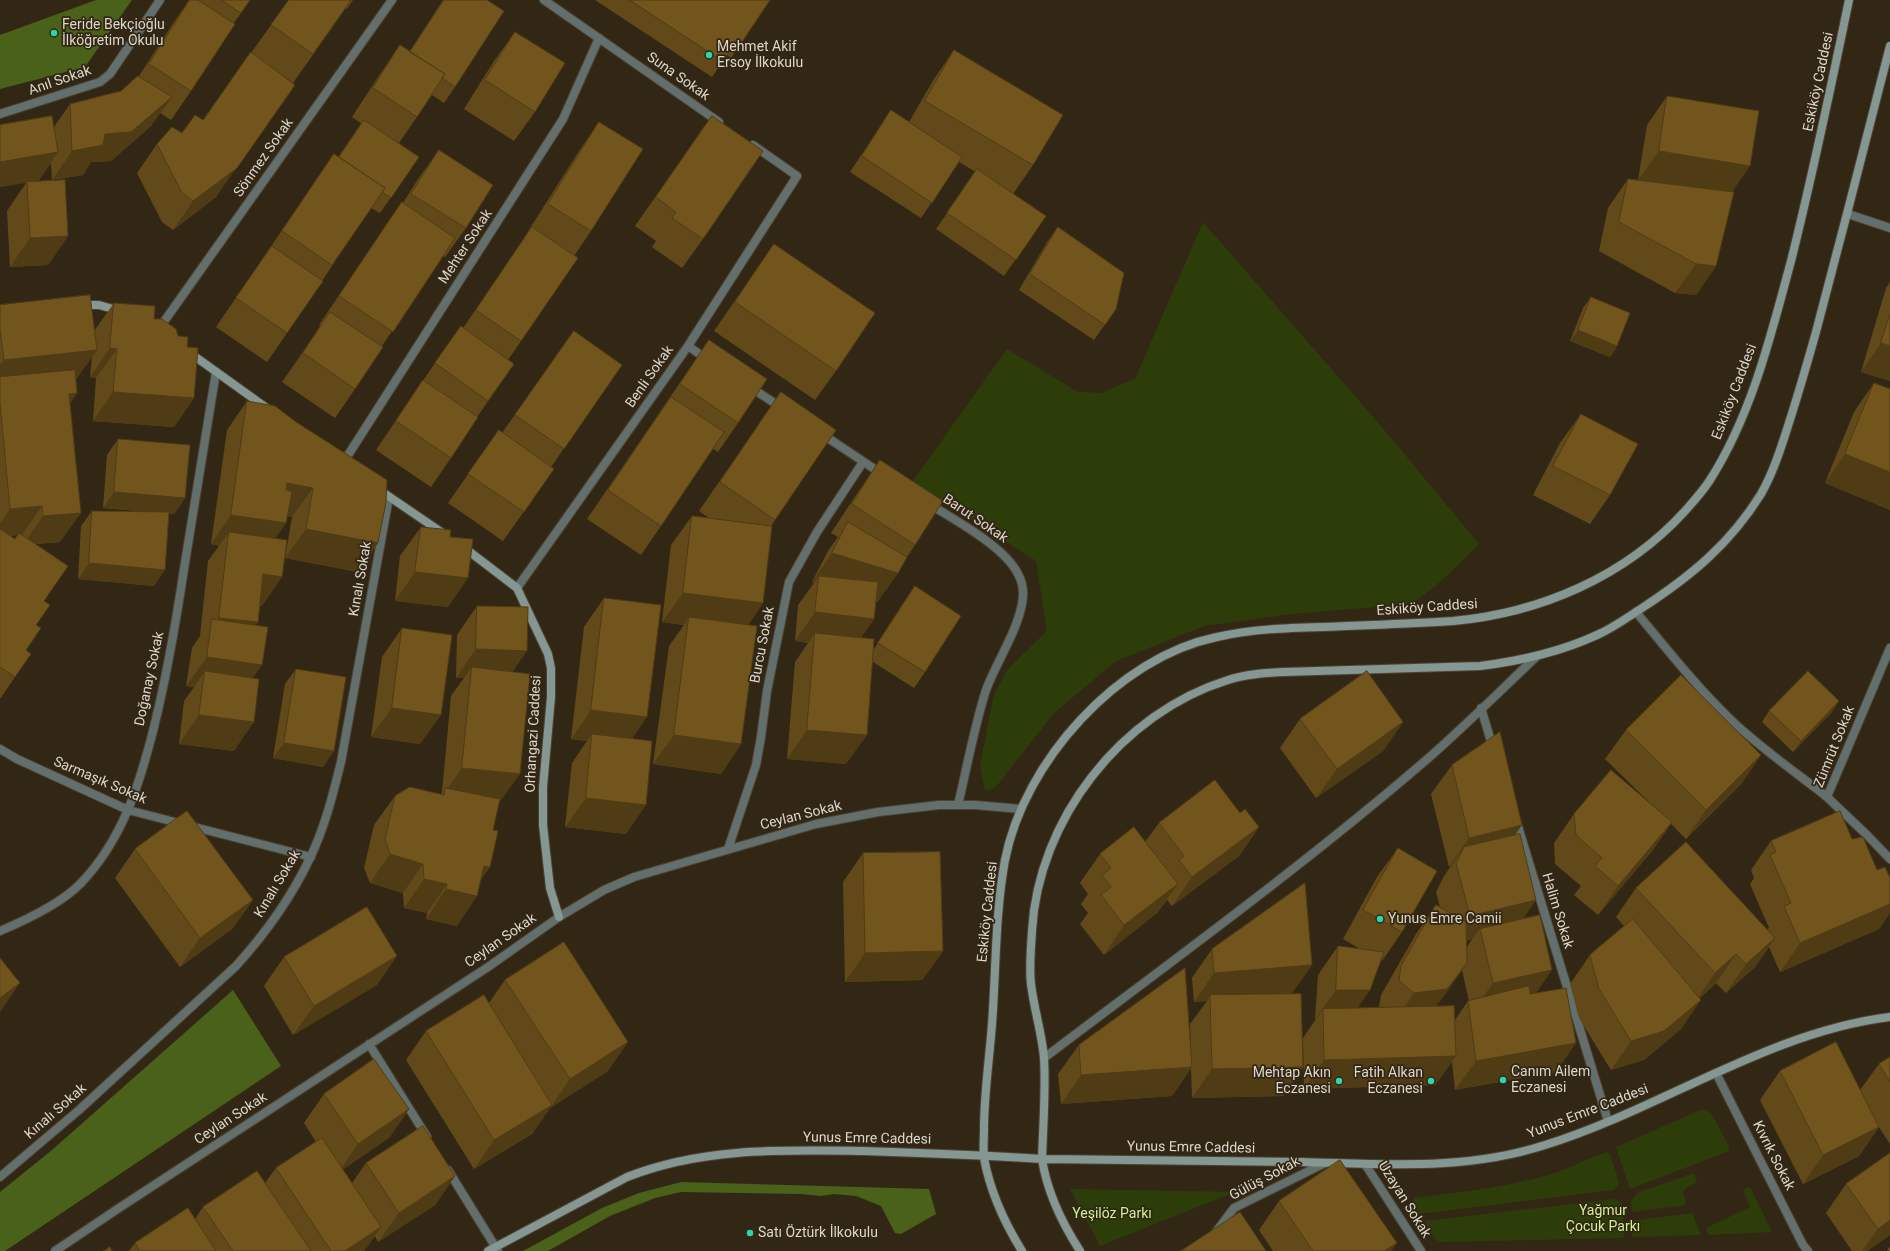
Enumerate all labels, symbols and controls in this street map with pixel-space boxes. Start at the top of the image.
place label: Feride Bekçioğlu İlköğretim Okulu [62,17,165,50]
marker: Feride Bekçioğlu İlköğretim Okulu [49,28,59,38]
street label: Eskiköy Caddesi [1800,31,1838,133]
place label: Mehmet Akif Ersoy İlkokulu [717,39,803,72]
street label: Suna Sokak [643,49,713,105]
marker: Mehmet Akif Ersoy İlkokulu [704,50,714,60]
street label: Anıl Sokak [26,62,94,100]
street label: Sönmez Sokak [231,115,297,201]
street label: Mehter Sokak [436,206,496,288]
street label: Eskiköy Caddesi [1709,342,1761,442]
street label: Benli Sokak [622,343,678,411]
street label: Barut Sokak [939,491,1011,547]
street label: Kınalı Sokak [346,540,376,618]
street label: Eskiköy Caddesi [1376,596,1478,620]
street label: Burcu Sokak [747,605,779,685]
street label: Doğanay Sokak [132,630,168,728]
street label: Orhangazi Caddesi [523,675,545,793]
street label: Zümrüt Sokak [1811,704,1859,790]
street label: Sarmaşık Sokak [51,754,149,808]
street label: Ceylan Sokak [759,798,843,834]
street label: Kınalı Sokak [251,847,305,921]
street label: Eskiköy Caddesi [974,861,1002,963]
street label: Halim Sokak [1538,871,1576,951]
street label: Ceylan Sokak [462,910,540,972]
place label: Yunus Emre Camii [1388,911,1502,927]
marker: Yunus Emre Camii [1375,914,1385,924]
place label: Canım Ailem Eczanesi [1511,1064,1590,1096]
place label: Mehtap Akın Eczanesi [1253,1065,1331,1098]
place label: Fatih Alkan Eczanesi [1354,1065,1423,1098]
marker: Canım Ailem Eczanesi [1498,1075,1508,1085]
marker: Mehtap Akın Eczanesi [1334,1076,1344,1086]
marker: Fatih Alkan Eczanesi [1426,1076,1436,1086]
street label: Kınalı Sokak [22,1081,90,1143]
street label: Yunus Emre Caddesi [1525,1081,1651,1143]
street label: Ceylan Sokak [191,1089,271,1149]
street label: Kıvrık Sokak [1748,1118,1798,1194]
street label: Yunus Emre Caddesi [803,1129,931,1149]
street label: Yunus Emre Caddesi [1127,1138,1255,1158]
street label: Gülüş Sokak [1227,1153,1303,1205]
street label: Uzayan Sokak [1374,1159,1434,1241]
park label: Yağmur Çocuk Parkı [1566,1203,1640,1236]
park label: Yeşilöz Parkı [1072,1206,1152,1222]
place label: Satı Öztürk İlkokulu [758,1225,878,1241]
marker: Satı Öztürk İlkokulu [745,1228,755,1238]

